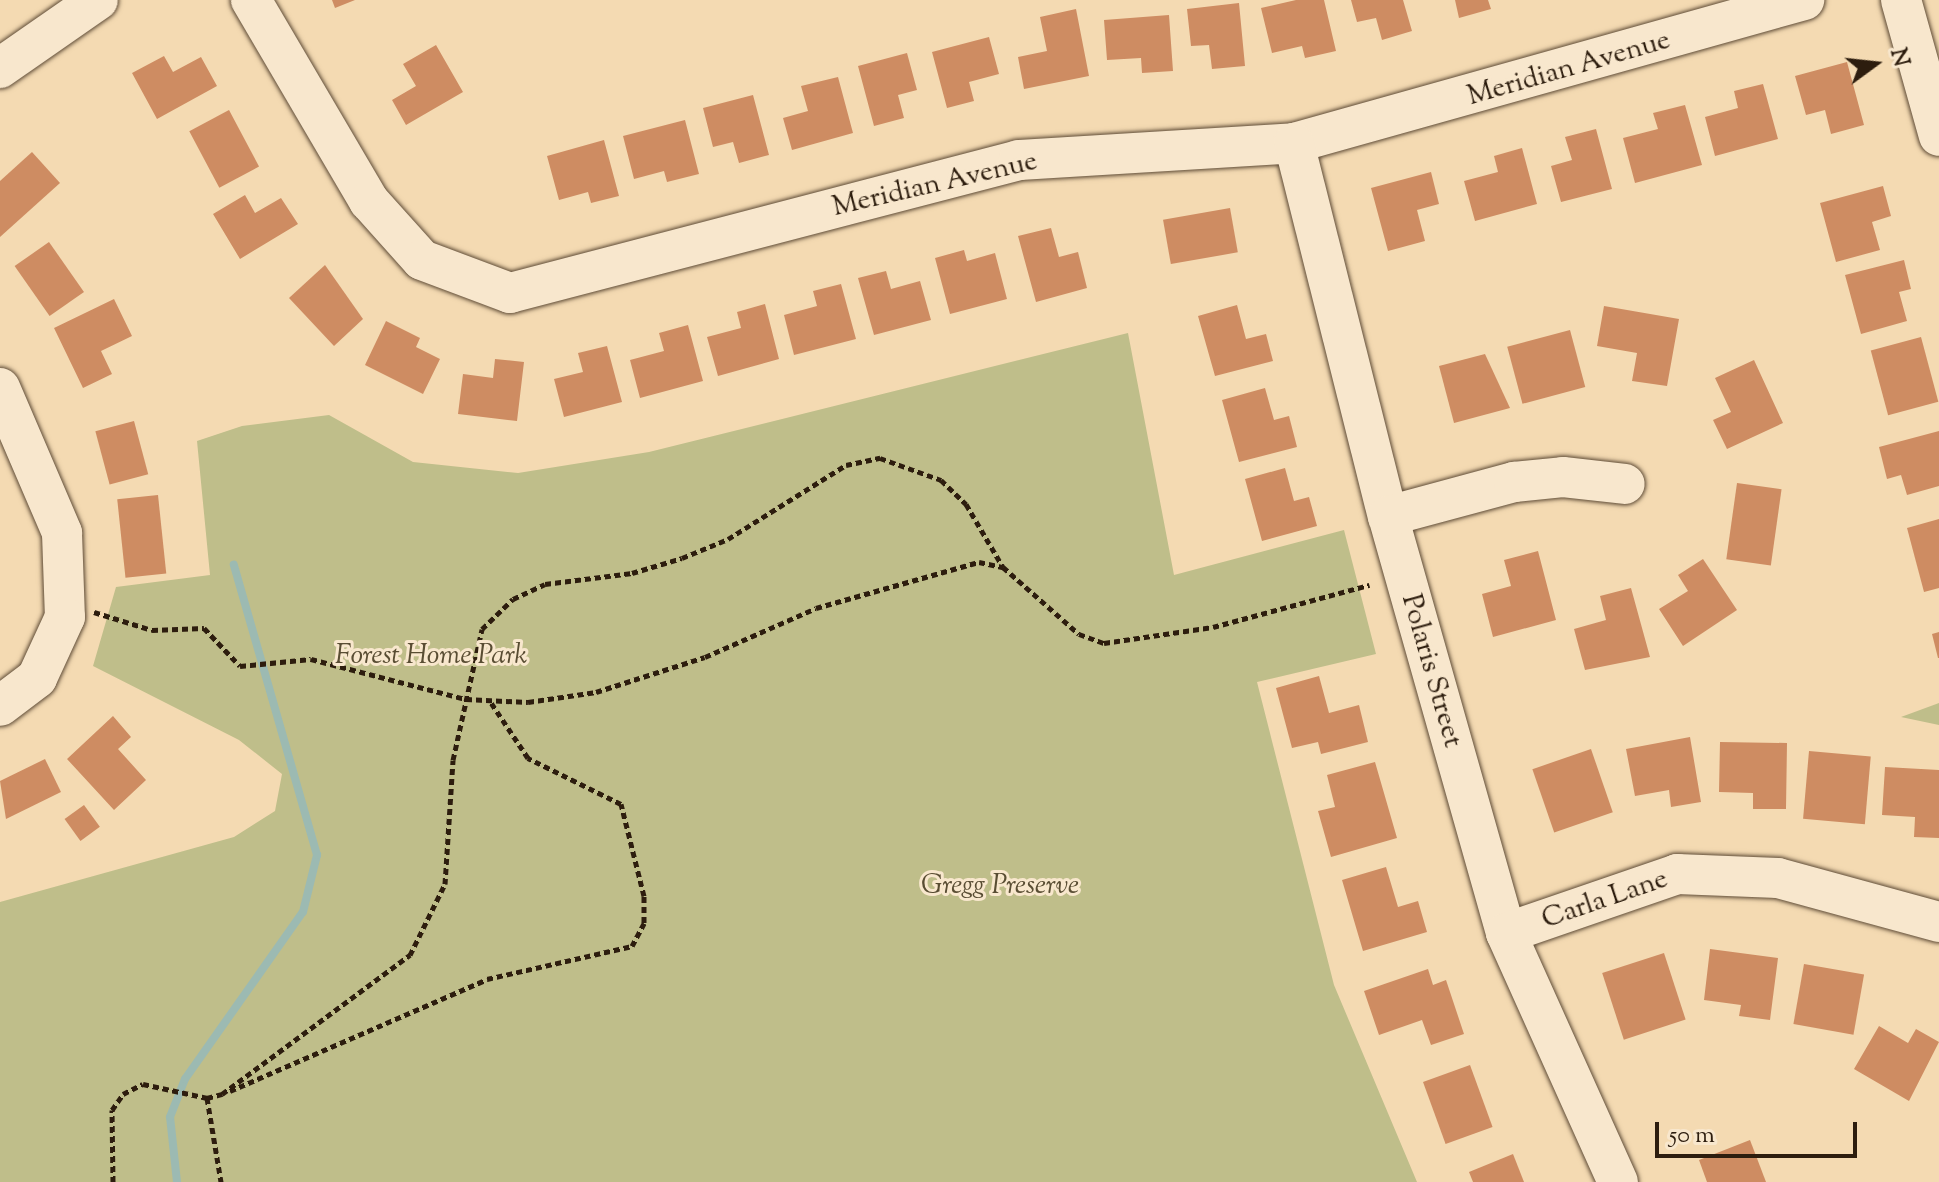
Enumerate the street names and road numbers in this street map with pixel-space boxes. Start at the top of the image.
street label: Meridian Avenue [1464,24,1674,114]
street label: Meridian Avenue [829,145,1041,225]
street label: Polaris Street [1393,591,1469,751]
street label: Carla Lane [1538,863,1672,937]

